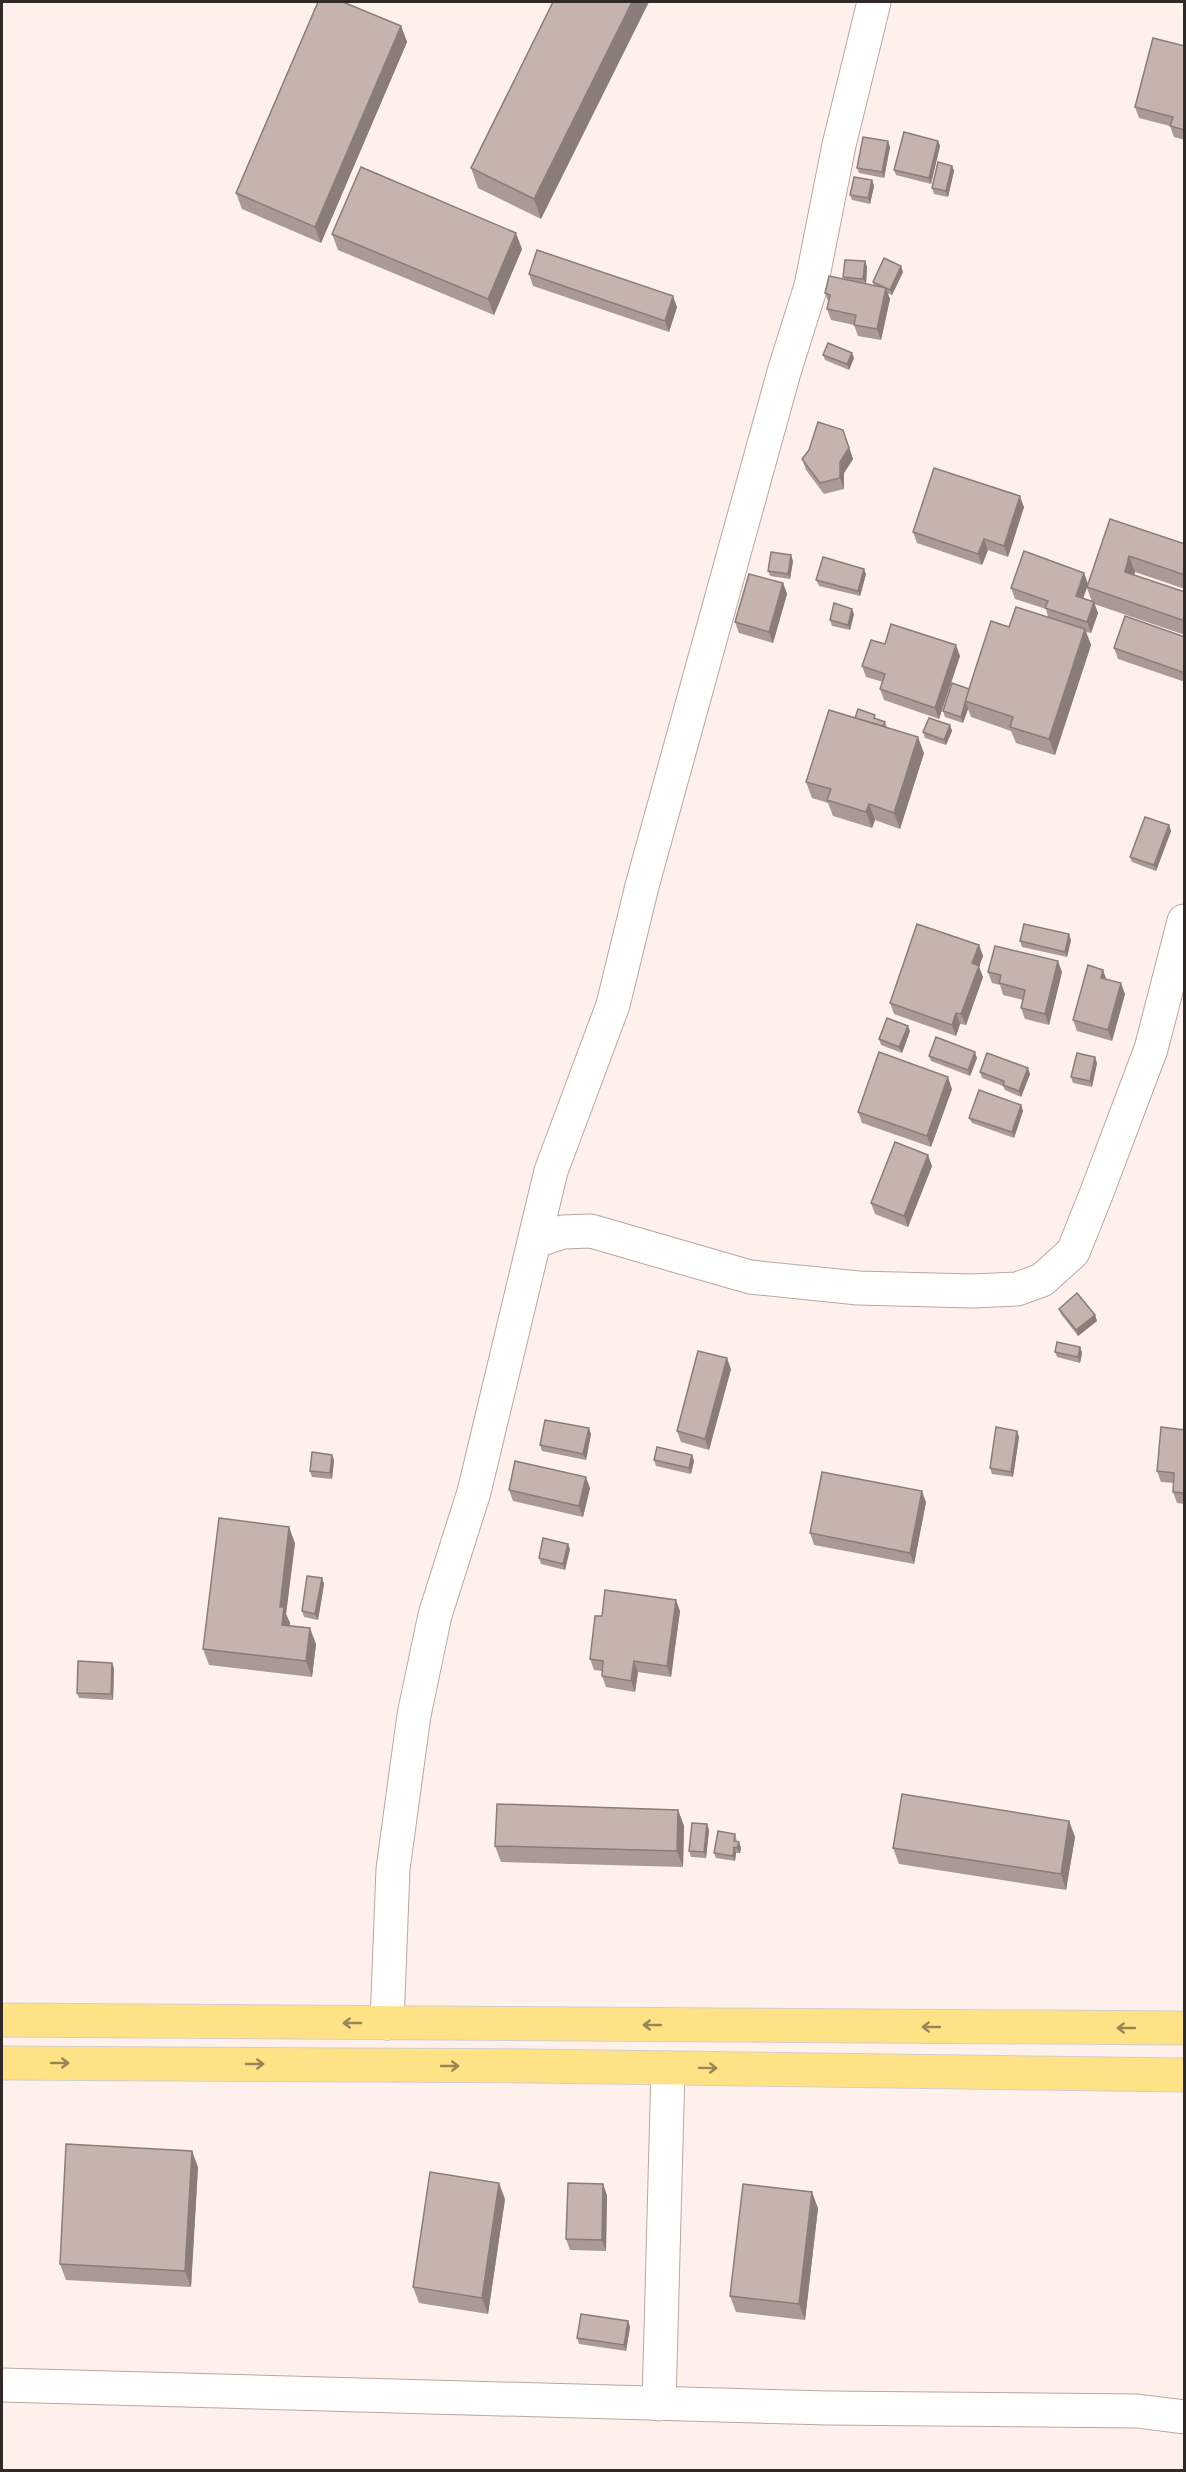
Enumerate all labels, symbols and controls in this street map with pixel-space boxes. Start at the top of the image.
one-way arrow [343,2017,363,2029]
one-way arrow [643,2019,663,2031]
one-way arrow [922,2021,942,2032]
one-way arrow [1117,2022,1137,2034]
one-way arrow [49,2057,69,2069]
one-way arrow [244,2058,264,2070]
one-way arrow [439,2060,459,2072]
one-way arrow [697,2063,717,2074]

